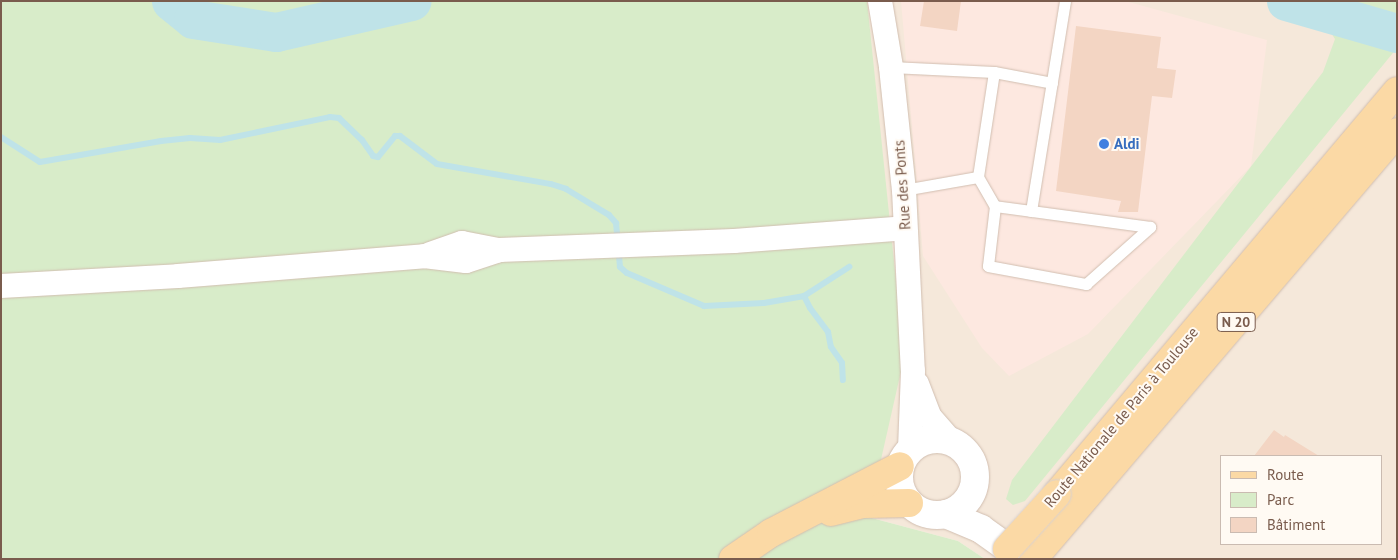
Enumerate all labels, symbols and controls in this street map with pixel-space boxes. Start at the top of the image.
place label: Aldi [1114,135,1140,153]
marker: Aldi [1098,138,1110,150]
street label: Rue des Ponts [890,139,914,231]
road number: N 20 [1216,311,1256,334]
street label: Route Nationale de Paris à Toulouse [1040,323,1202,511]
legend [1220,455,1383,545]
text: Route [1267,465,1304,484]
text: Parc [1267,490,1294,509]
text: Bâtiment [1267,515,1325,534]

